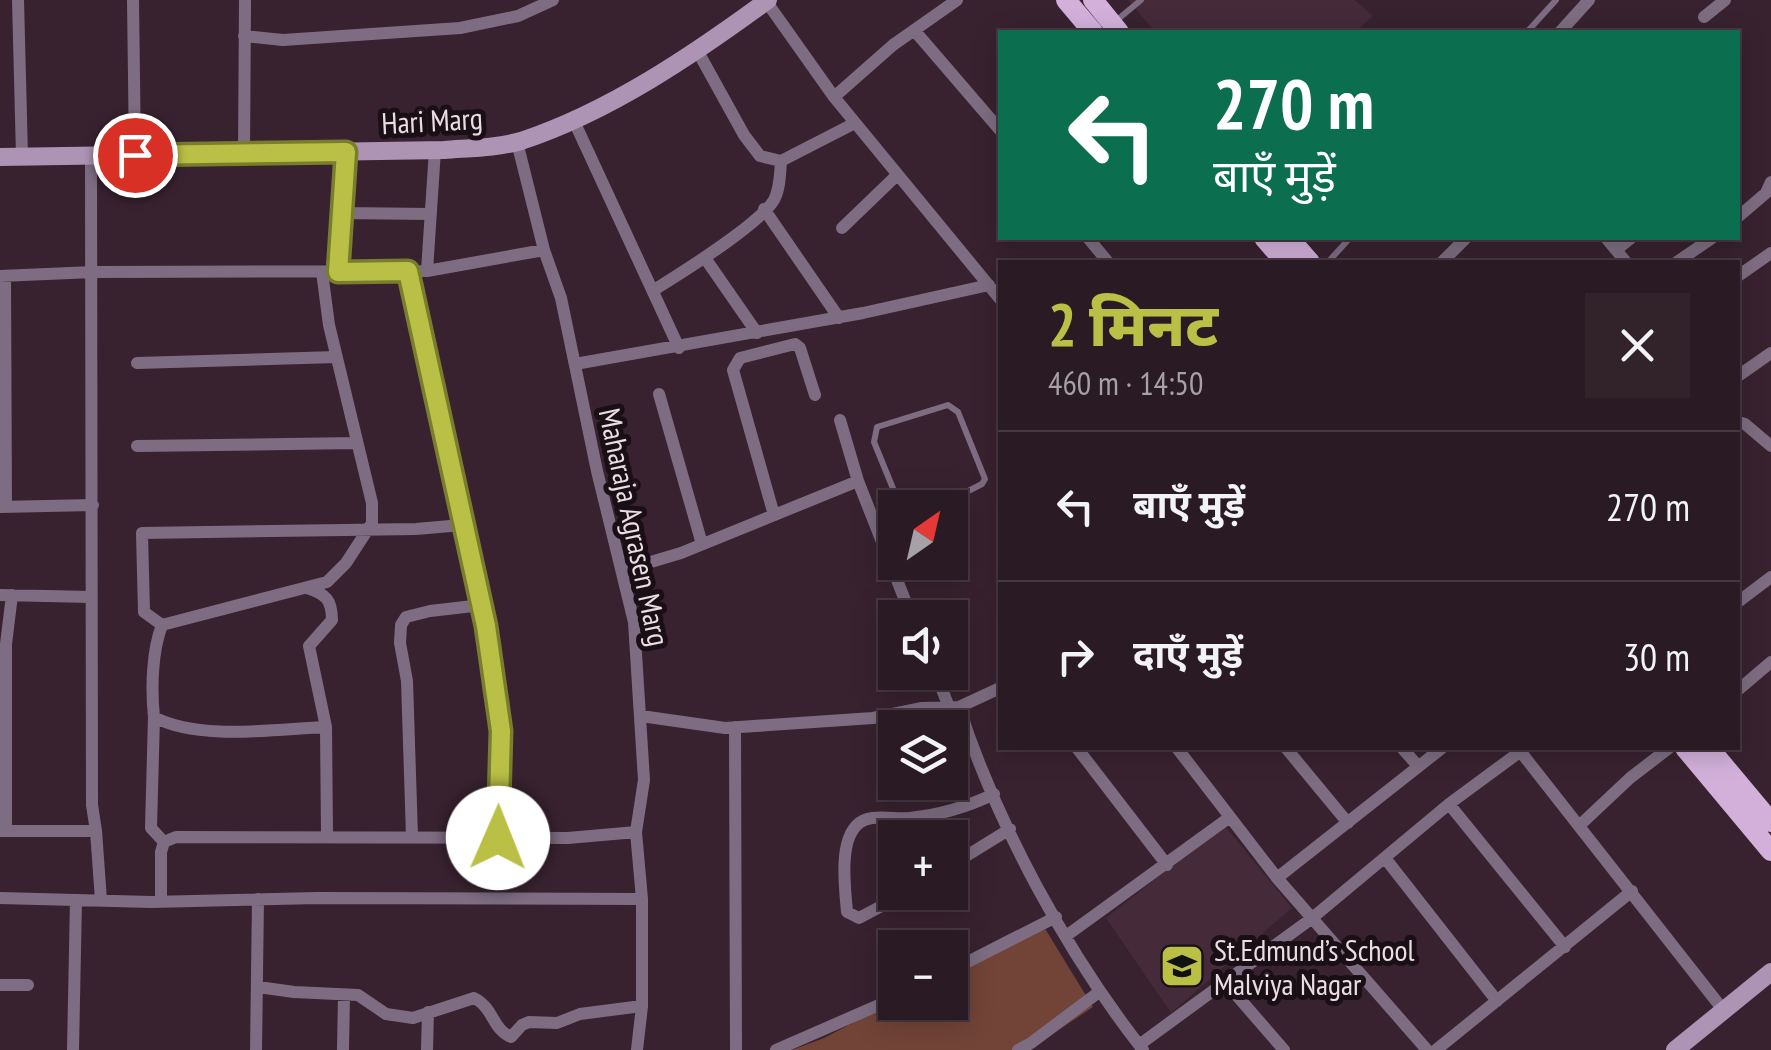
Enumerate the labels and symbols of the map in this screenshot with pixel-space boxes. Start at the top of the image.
street label: Hari Marg [380,98,484,142]
pin [93,113,178,198]
street label: Maharaja Agrasen Marg [591,405,679,649]
north arrow [878,490,968,580]
position arrow [446,786,550,890]
place label: St.Edmund’s School Malviya Nagar [1214,930,1414,1003]
school or university icon: St.Edmund’s School Malviya Nagar [1159,943,1205,989]

